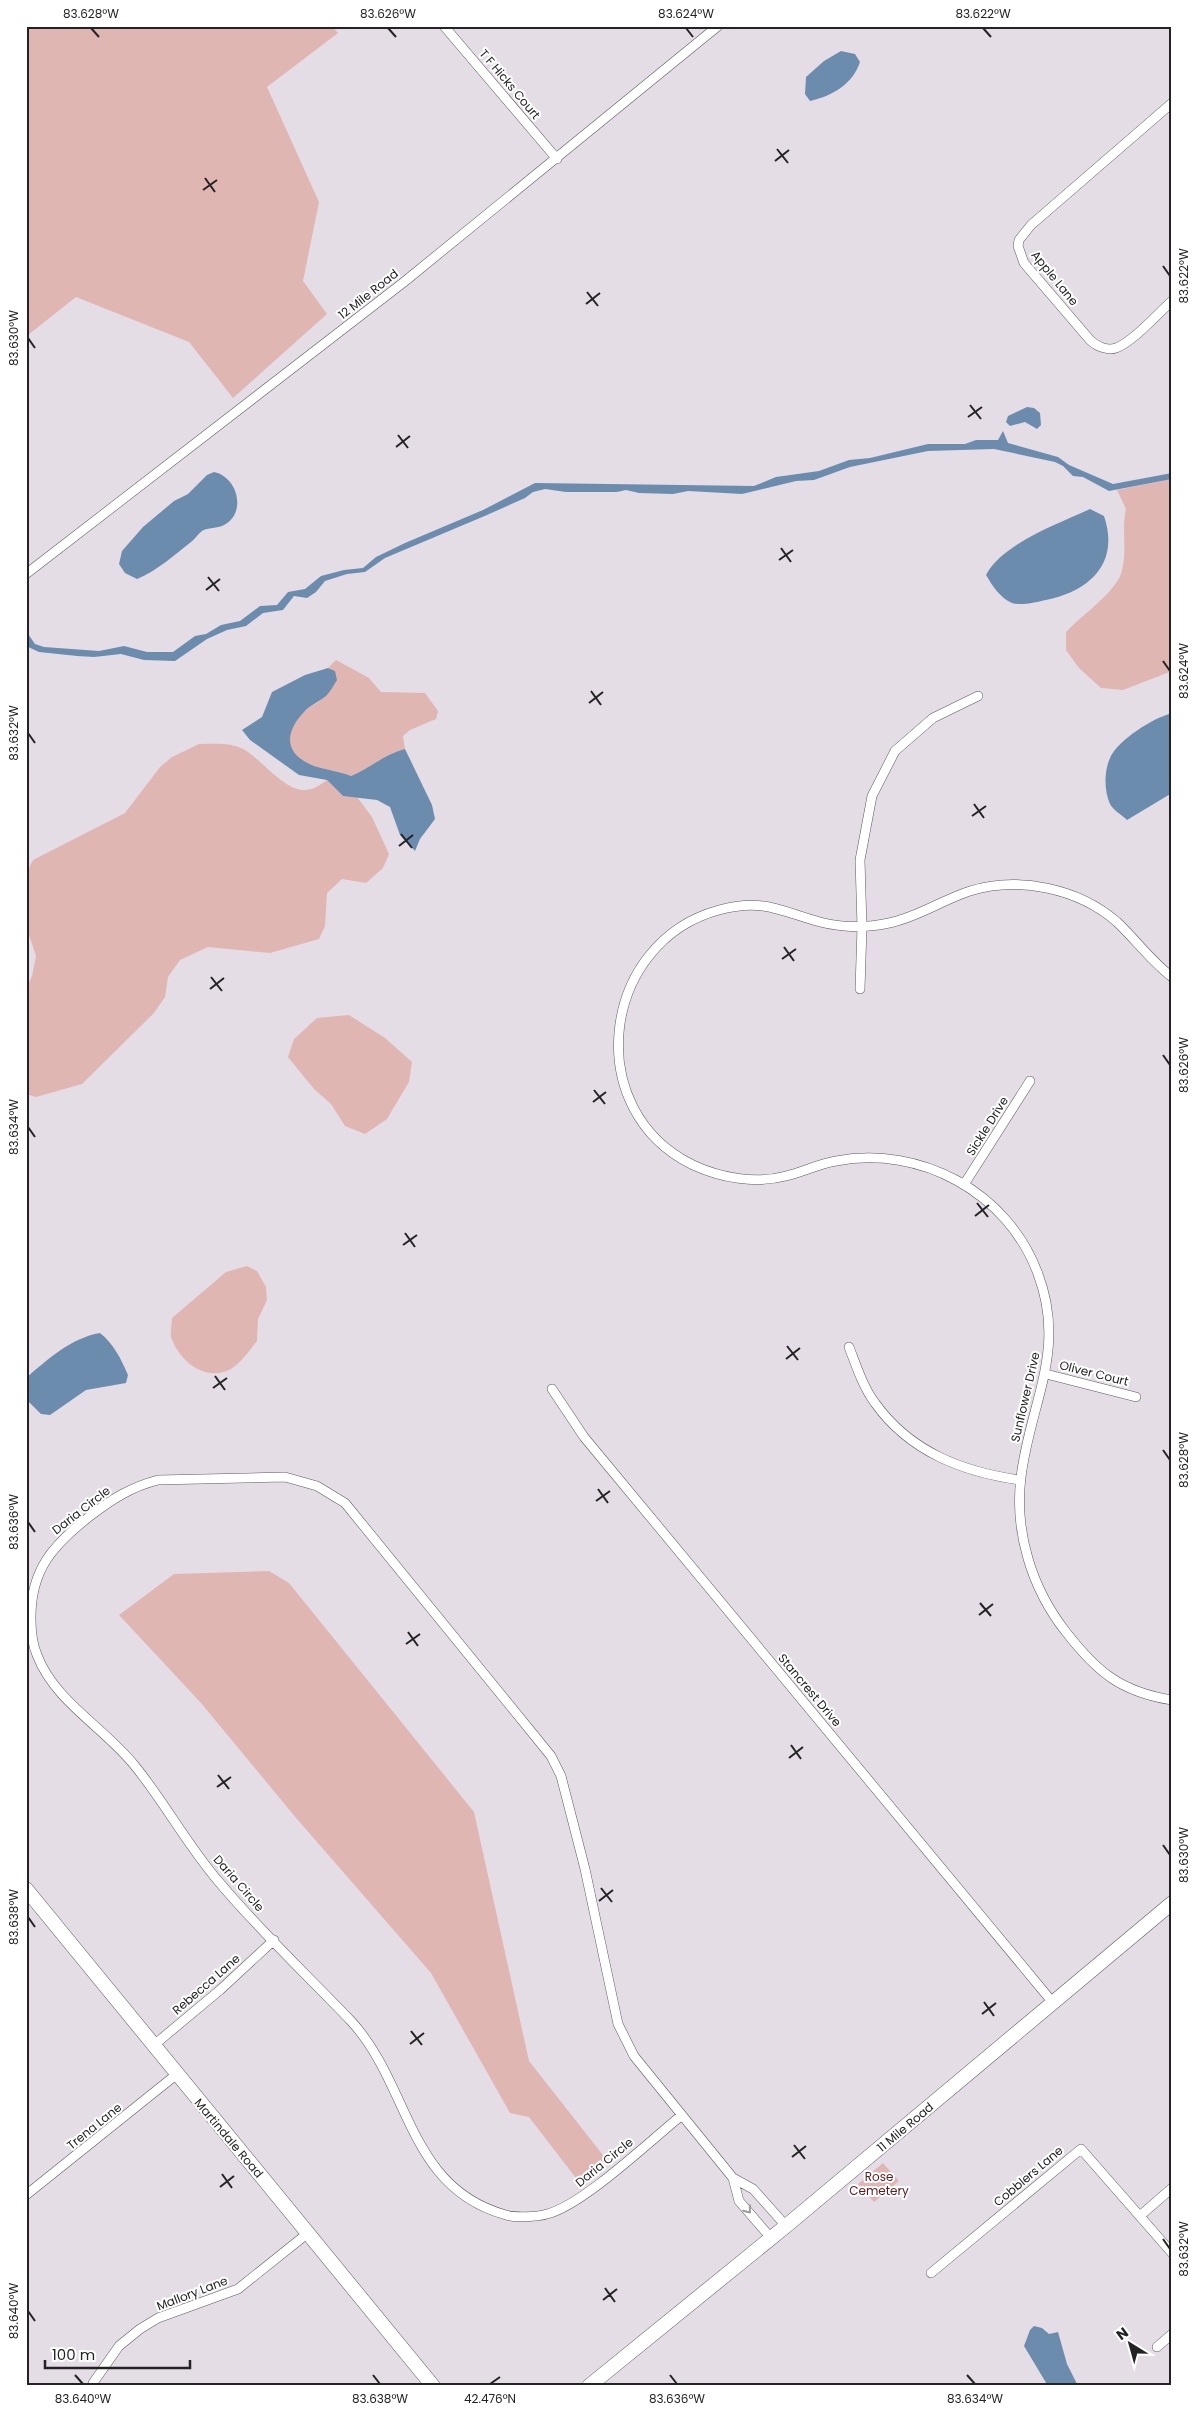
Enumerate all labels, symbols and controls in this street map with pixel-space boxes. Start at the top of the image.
text: 83.628°W [63,5,119,22]
text: 83.626°W [360,5,416,22]
text: 83.624°W [658,5,714,22]
text: 83.622°W [955,5,1011,22]
street label: T F Hicks Court [476,45,544,123]
street label: Apple Lane [1028,247,1082,309]
text: 83.622°W [1175,248,1192,304]
street label: 12 Mile Road [334,265,402,323]
text: 83.630°W [5,310,22,366]
text: 83.624°W [1175,643,1192,699]
text: 83.632°W [5,705,22,761]
text: 83.626°W [1175,1037,1192,1093]
street label: Sickle Drive [962,1093,1012,1159]
text: 83.634°W [5,1099,22,1155]
street label: Sunflower Drive [1006,1350,1044,1444]
street label: Oliver Court [1058,1356,1130,1390]
text: 83.628°W [1175,1432,1192,1488]
street label: Daria Circle [48,1482,114,1538]
text: 83.636°W [5,1494,22,1550]
street label: Stancrest Drive [774,1650,846,1730]
text: 83.630°W [1175,1827,1192,1883]
street label: Daria Circle [210,1851,268,1915]
text: 83.638°W [5,1889,22,1945]
street label: Rebecca Lane [169,1950,243,2018]
street label: Martindale Road [191,2095,267,2181]
street label: 11 Mile Road [873,2098,937,2156]
street label: Trena Lane [63,2099,125,2153]
street label: Daria Circle [572,2133,636,2191]
street label: Cobblers Lane [990,2142,1066,2210]
park label: Rose Cemetery [849,2168,909,2199]
one-way arrow [742,2205,751,2214]
text: 83.632°W [1175,2221,1192,2277]
street label: Mallory Lane [154,2272,230,2314]
text: 83.640°W [5,2282,22,2339]
north arrow [1106,2320,1156,2370]
text: N [1112,2322,1132,2345]
scale bar [45,2337,190,2369]
text: 100 m [52,2344,95,2365]
text: 83.640°W [55,2390,112,2407]
text: 83.638°W [352,2390,408,2407]
text: 42.476°N [464,2390,516,2407]
text: 83.636°W [649,2390,705,2407]
text: 83.634°W [947,2390,1003,2407]

